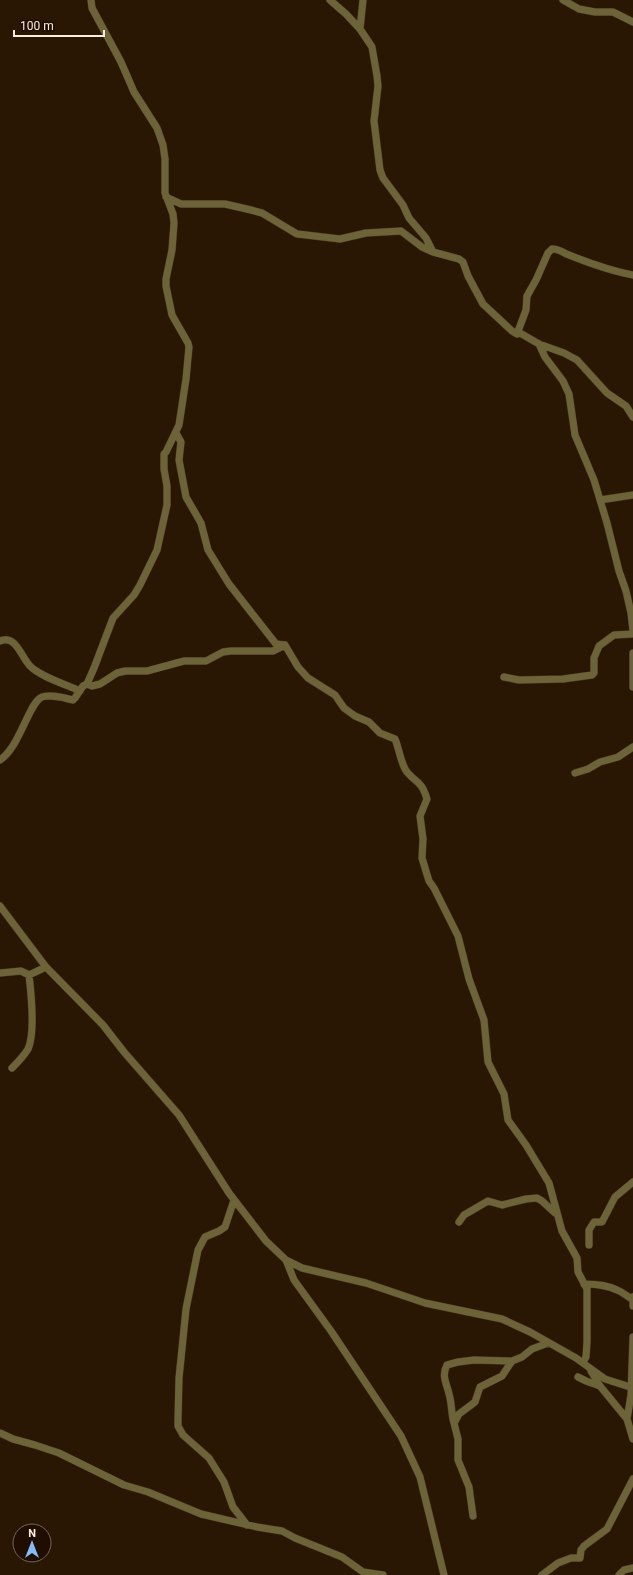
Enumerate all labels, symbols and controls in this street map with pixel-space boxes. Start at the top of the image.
scale bar [14,12,104,38]
text: 100 m [20,19,54,33]
north arrow [12,1523,52,1563]
text: N [28,1527,36,1540]

